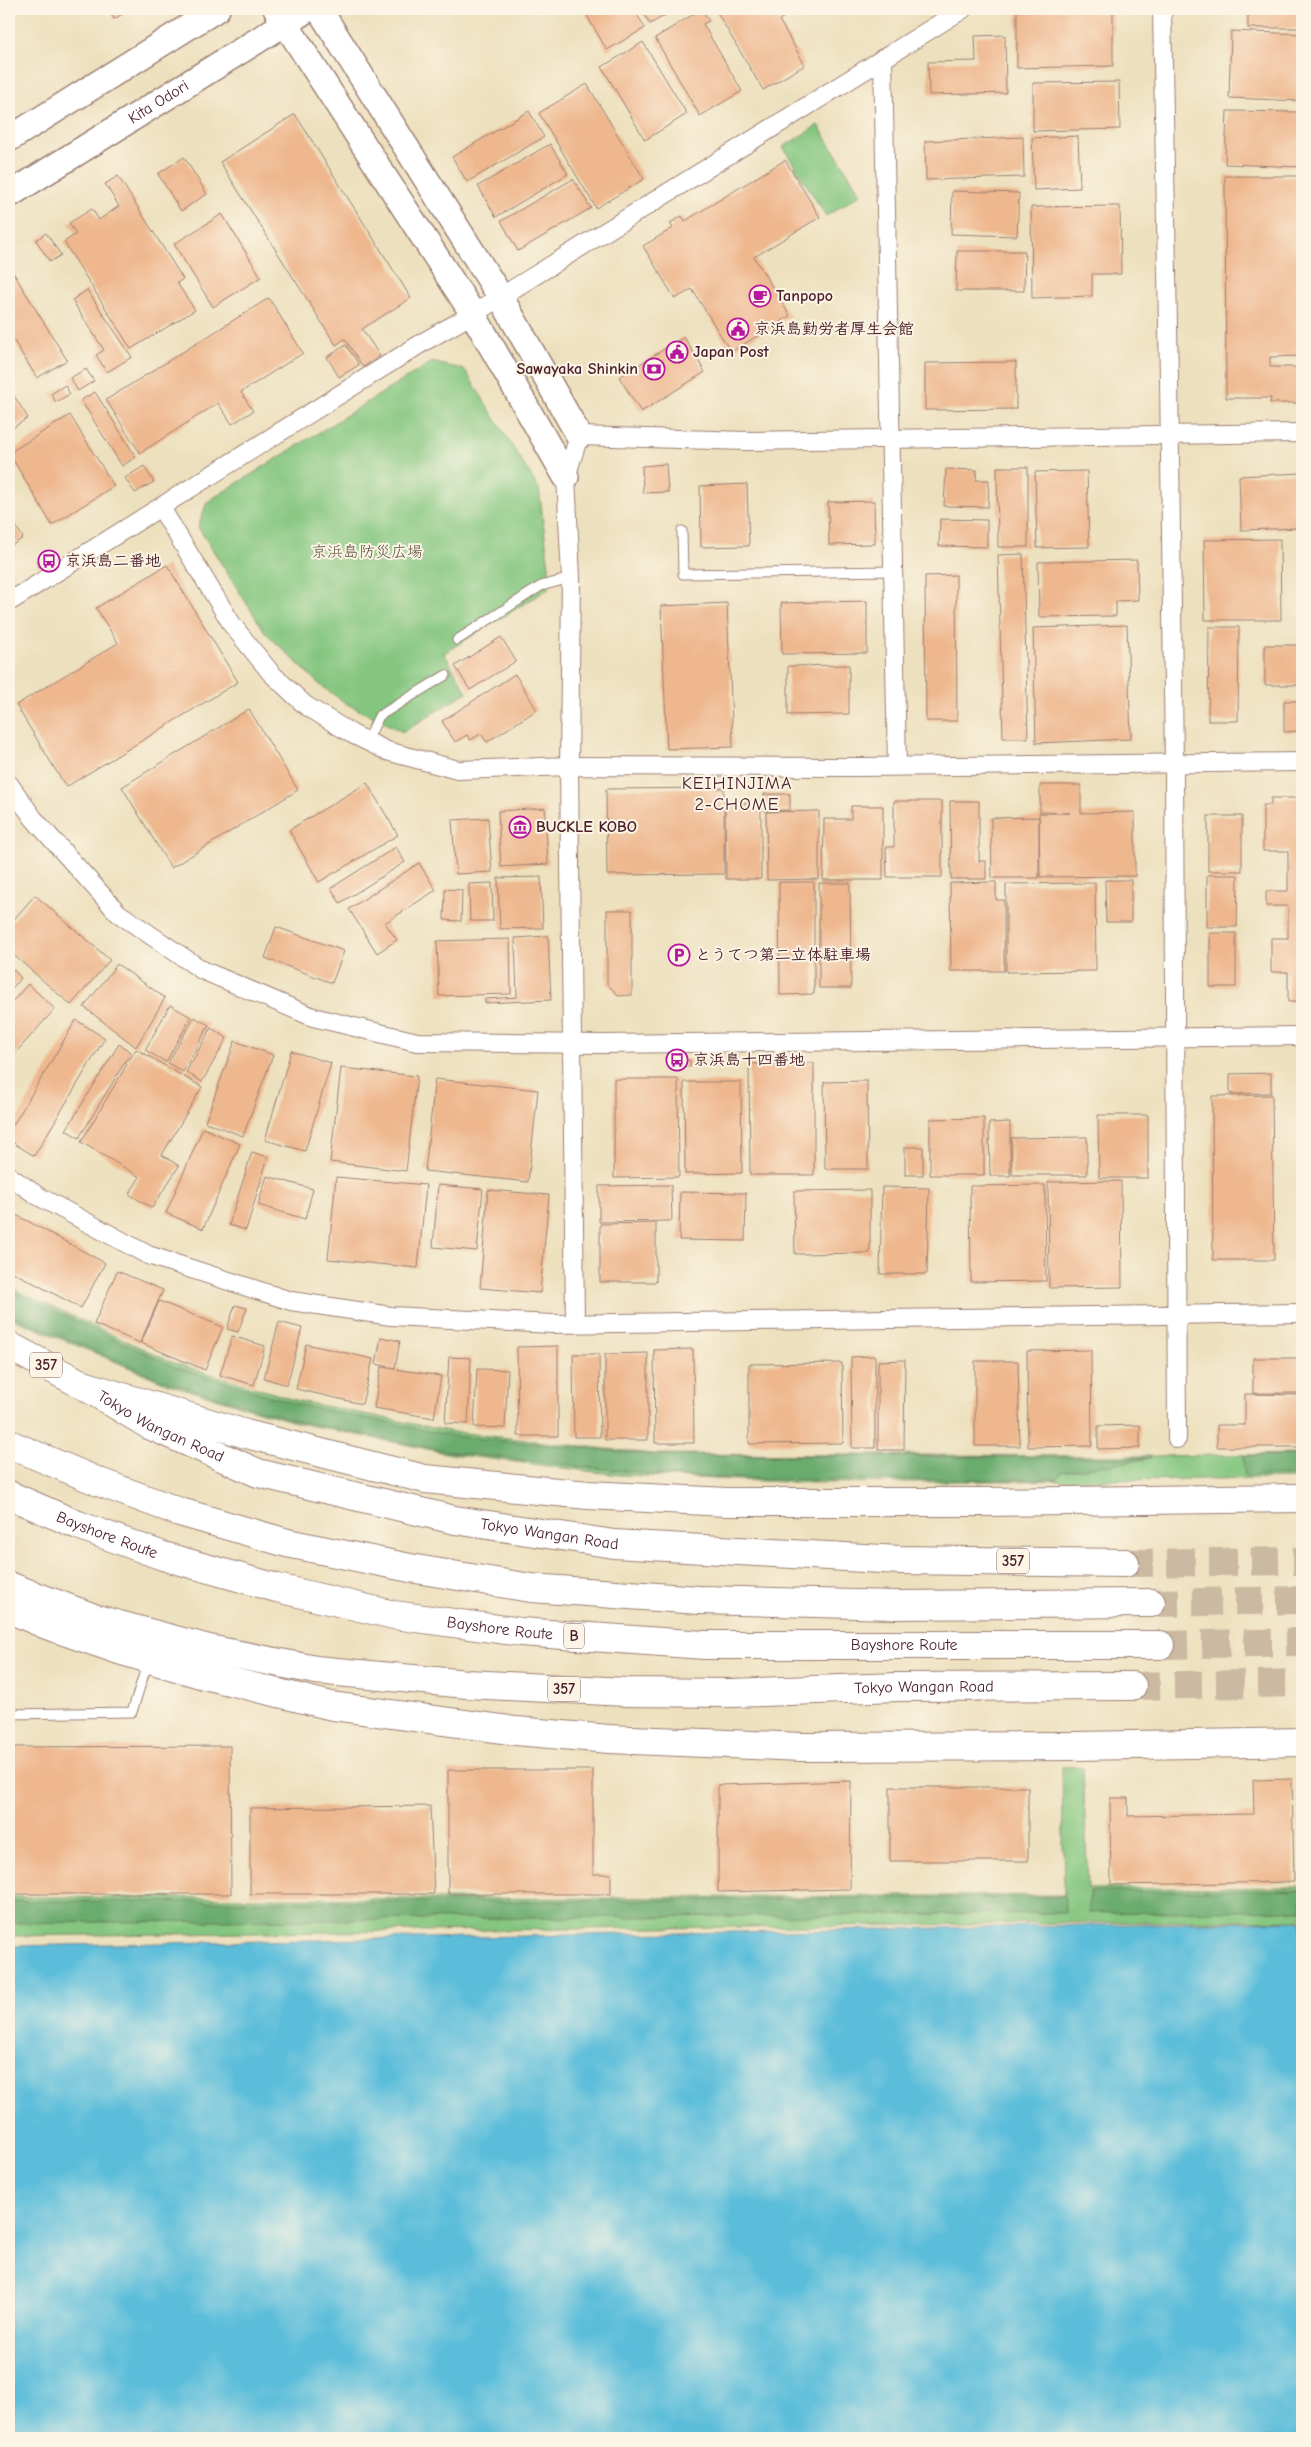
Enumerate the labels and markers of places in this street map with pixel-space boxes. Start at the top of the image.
cafe icon: Tanpopo [748,284,772,308]
place label: Tanpopo [776,287,833,305]
public building icon: 京浜島勤労者厚生会館 [726,317,750,341]
place label: 京浜島勤労者厚生会館 [754,320,914,338]
public building icon: Japan Post [665,340,689,364]
place label: Japan Post [693,343,769,361]
bank icon: Sawayaka Shinkin [642,357,666,381]
place label: Sawayaka Shinkin [516,360,638,378]
bus stop icon: 京浜島二番地 [37,549,61,573]
place label: 京浜島二番地 [65,552,161,570]
museum icon: BUCKLE KOBO [508,815,532,839]
place label: BUCKLE KOBO [536,818,637,836]
parking icon: とうてつ第二立体駐車場 [667,943,691,967]
place label: とうてつ第二立体駐車場 [695,946,871,964]
bus stop icon: 京浜島十四番地 [665,1048,689,1072]
place label: 京浜島十四番地 [693,1051,805,1069]

